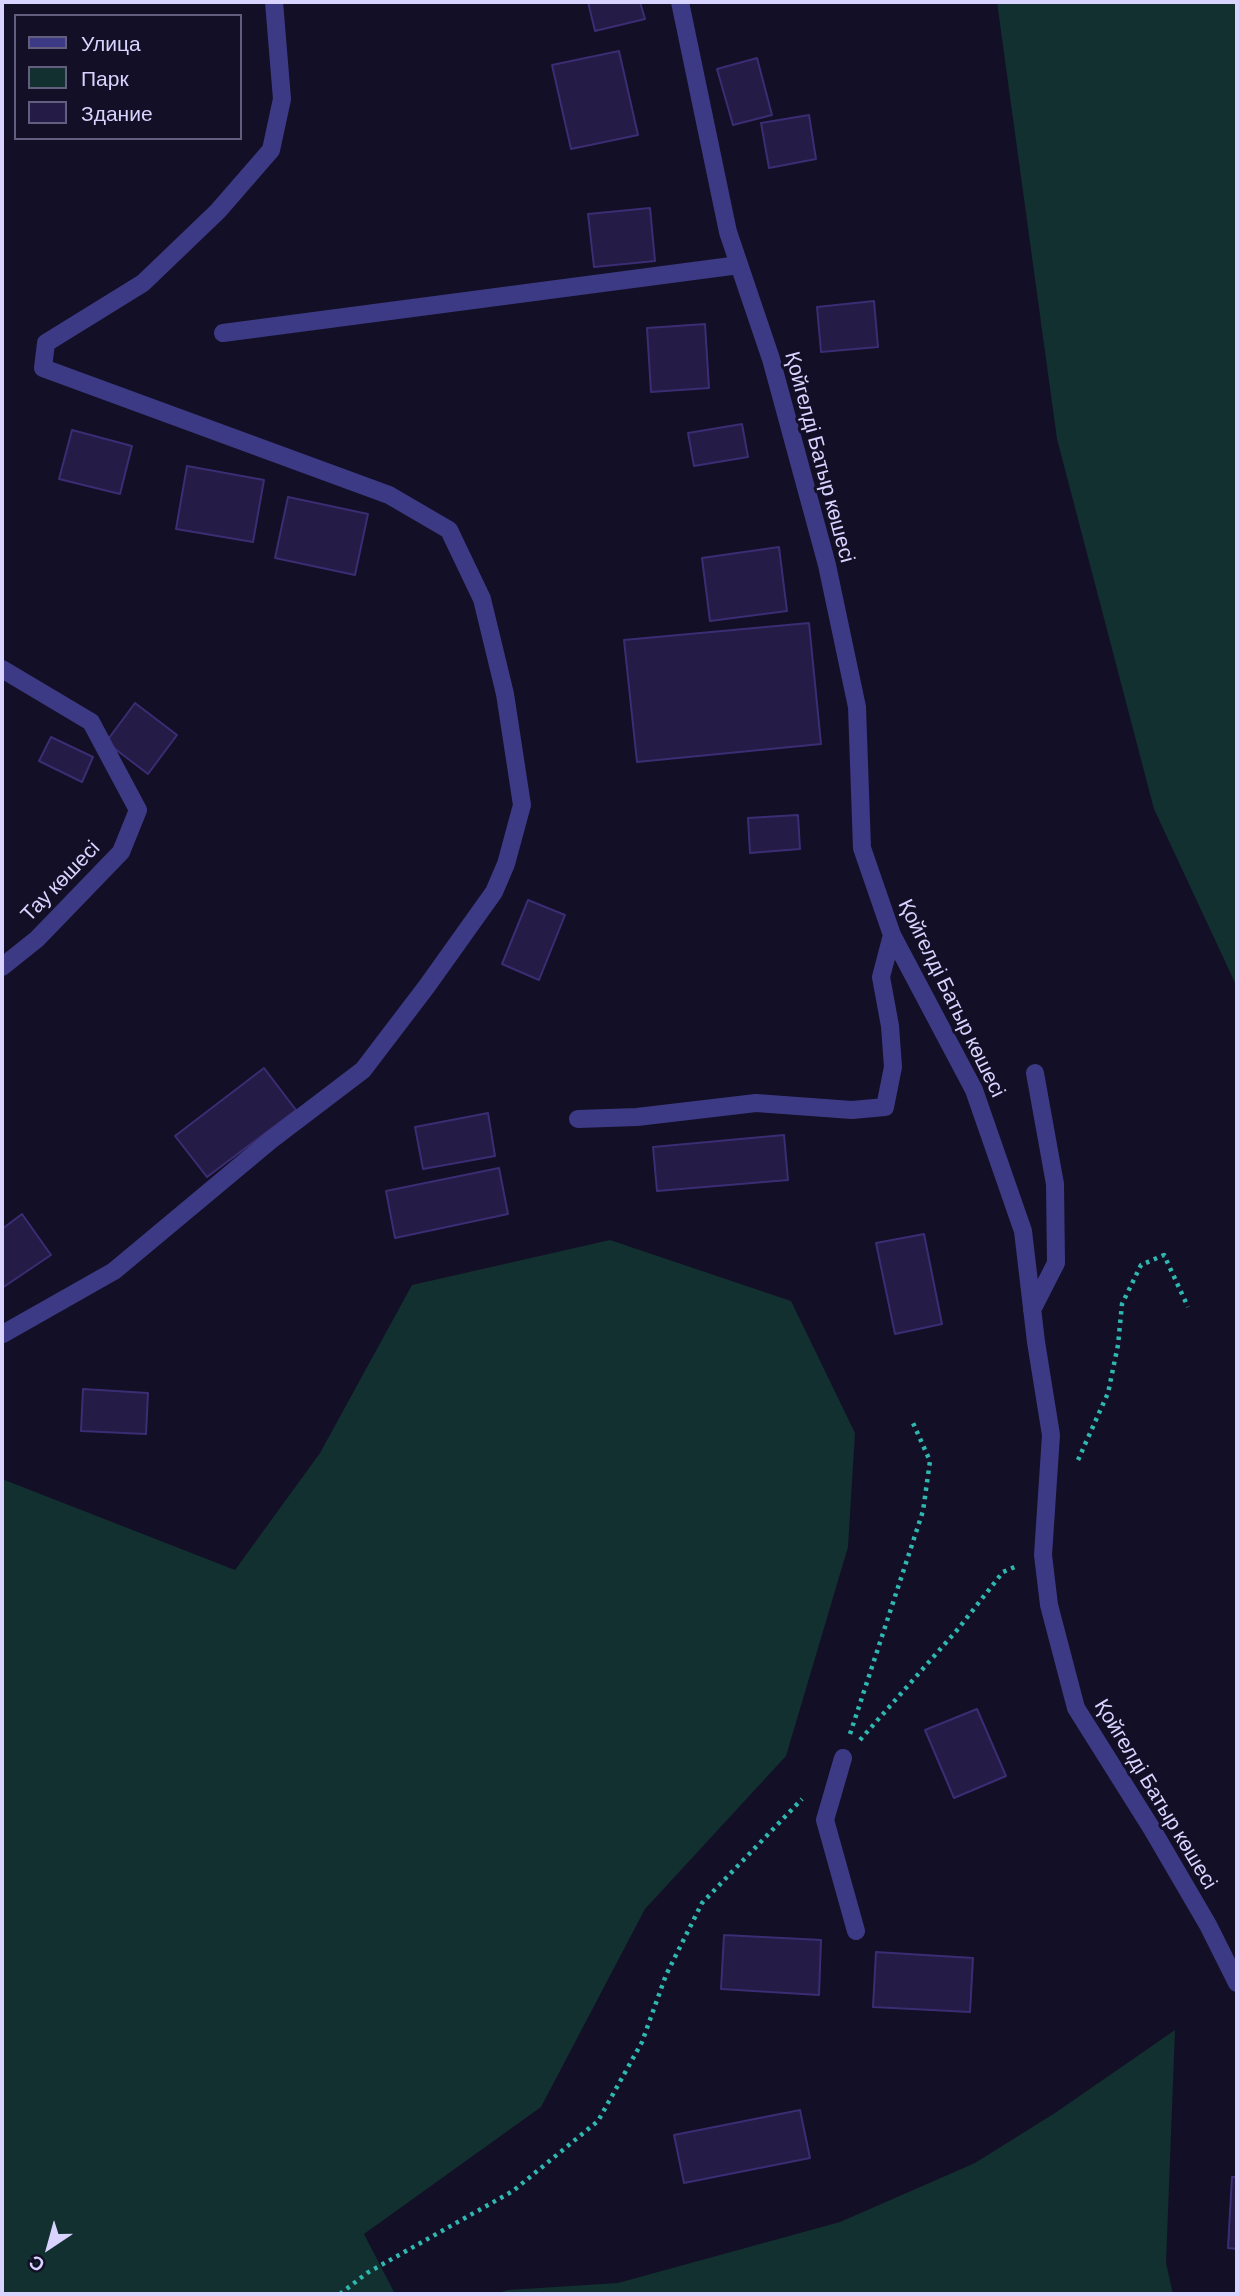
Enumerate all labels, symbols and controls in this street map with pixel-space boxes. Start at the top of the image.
legend [14,14,242,140]
text: Улица [81,30,141,55]
text: Парк [81,65,129,90]
text: Здание [81,100,153,125]
street label: Қойгелді Батыр көшесі [780,349,860,565]
street label: Тау көшесі [15,835,105,927]
street label: Қойгелді Батыр көшесі [893,895,1011,1101]
street label: Қойгелді Батыр көшесі [1089,1694,1223,1894]
north arrow [14,2212,84,2282]
text: С [24,2251,49,2278]

